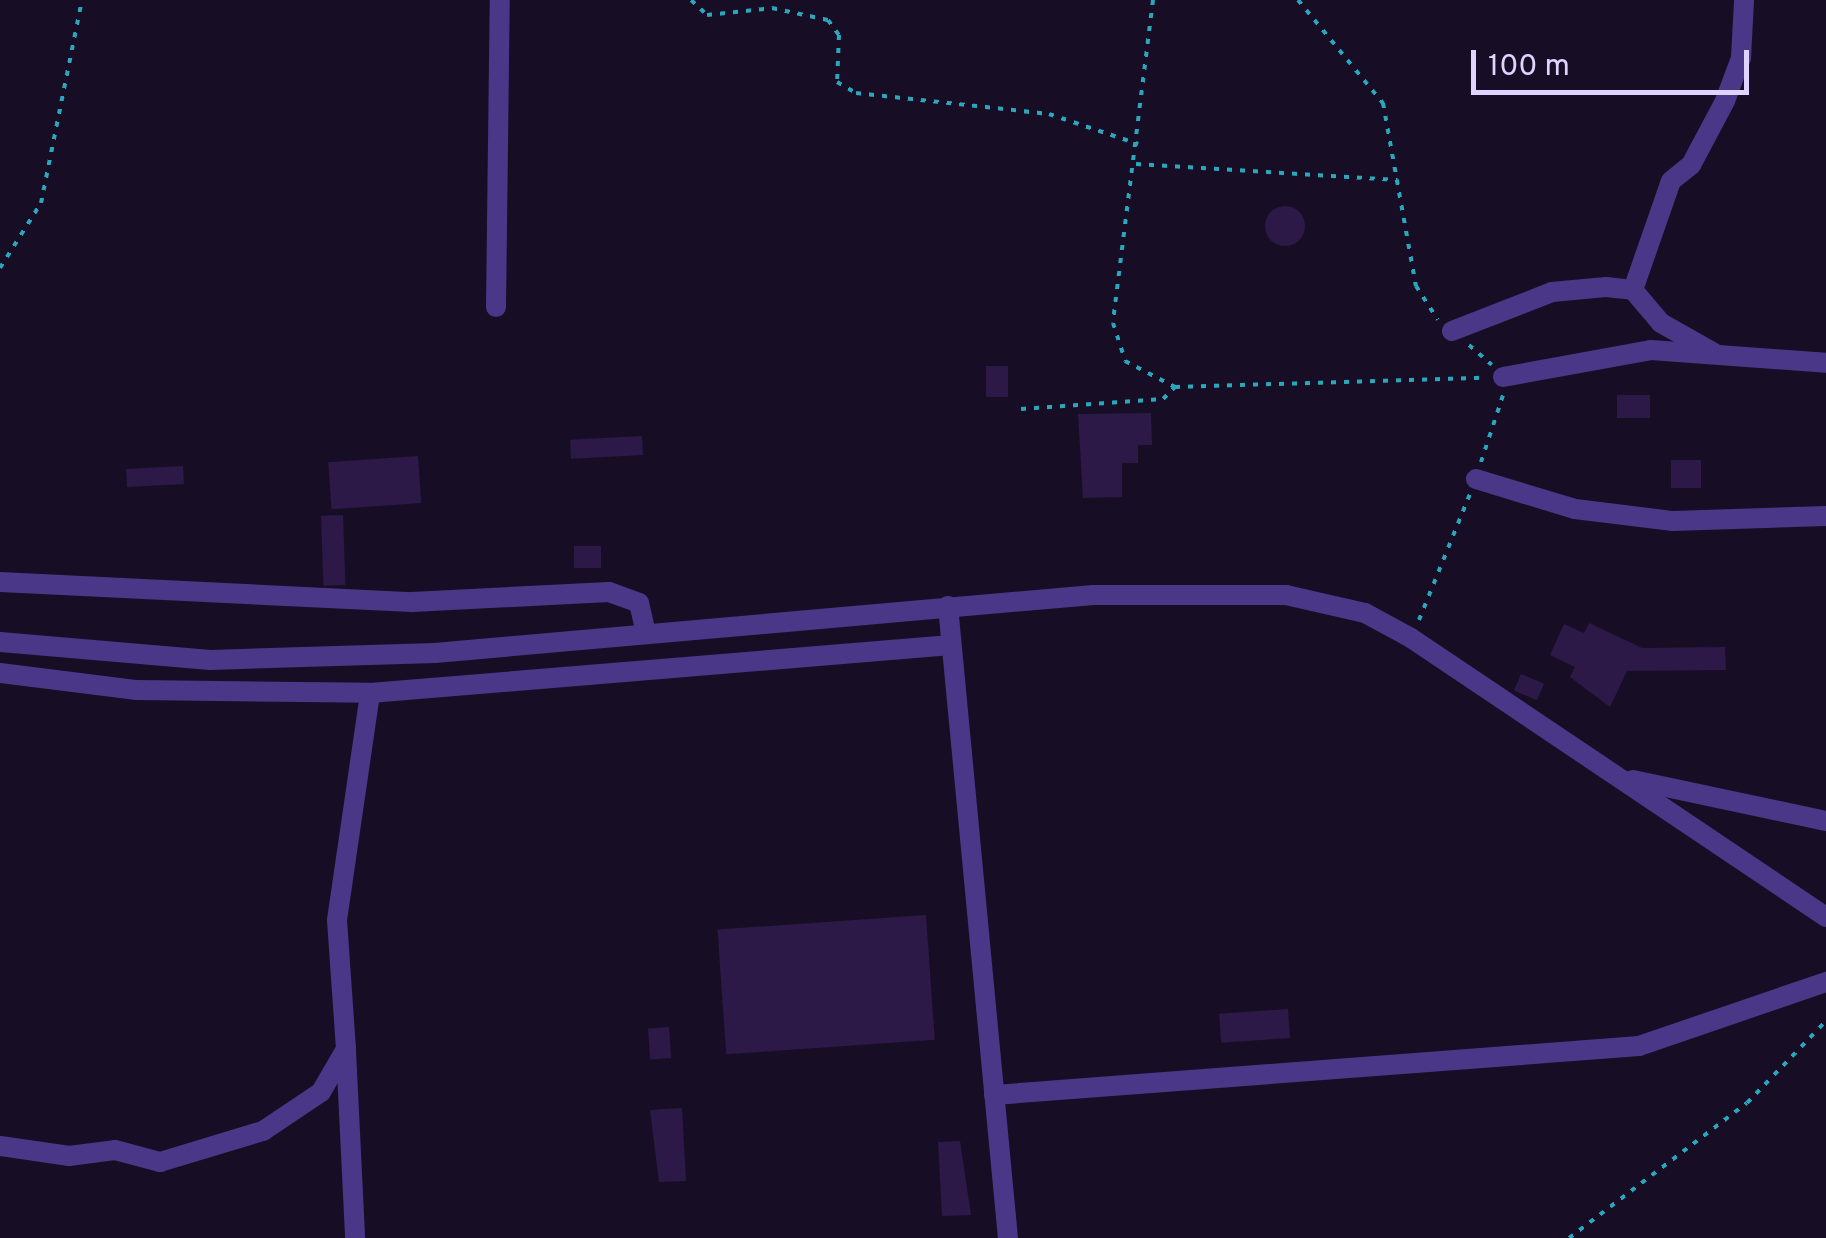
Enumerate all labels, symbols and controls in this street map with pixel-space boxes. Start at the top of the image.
scale bar [1476,30,1754,92]
text: 100 m [1488,49,1570,86]

